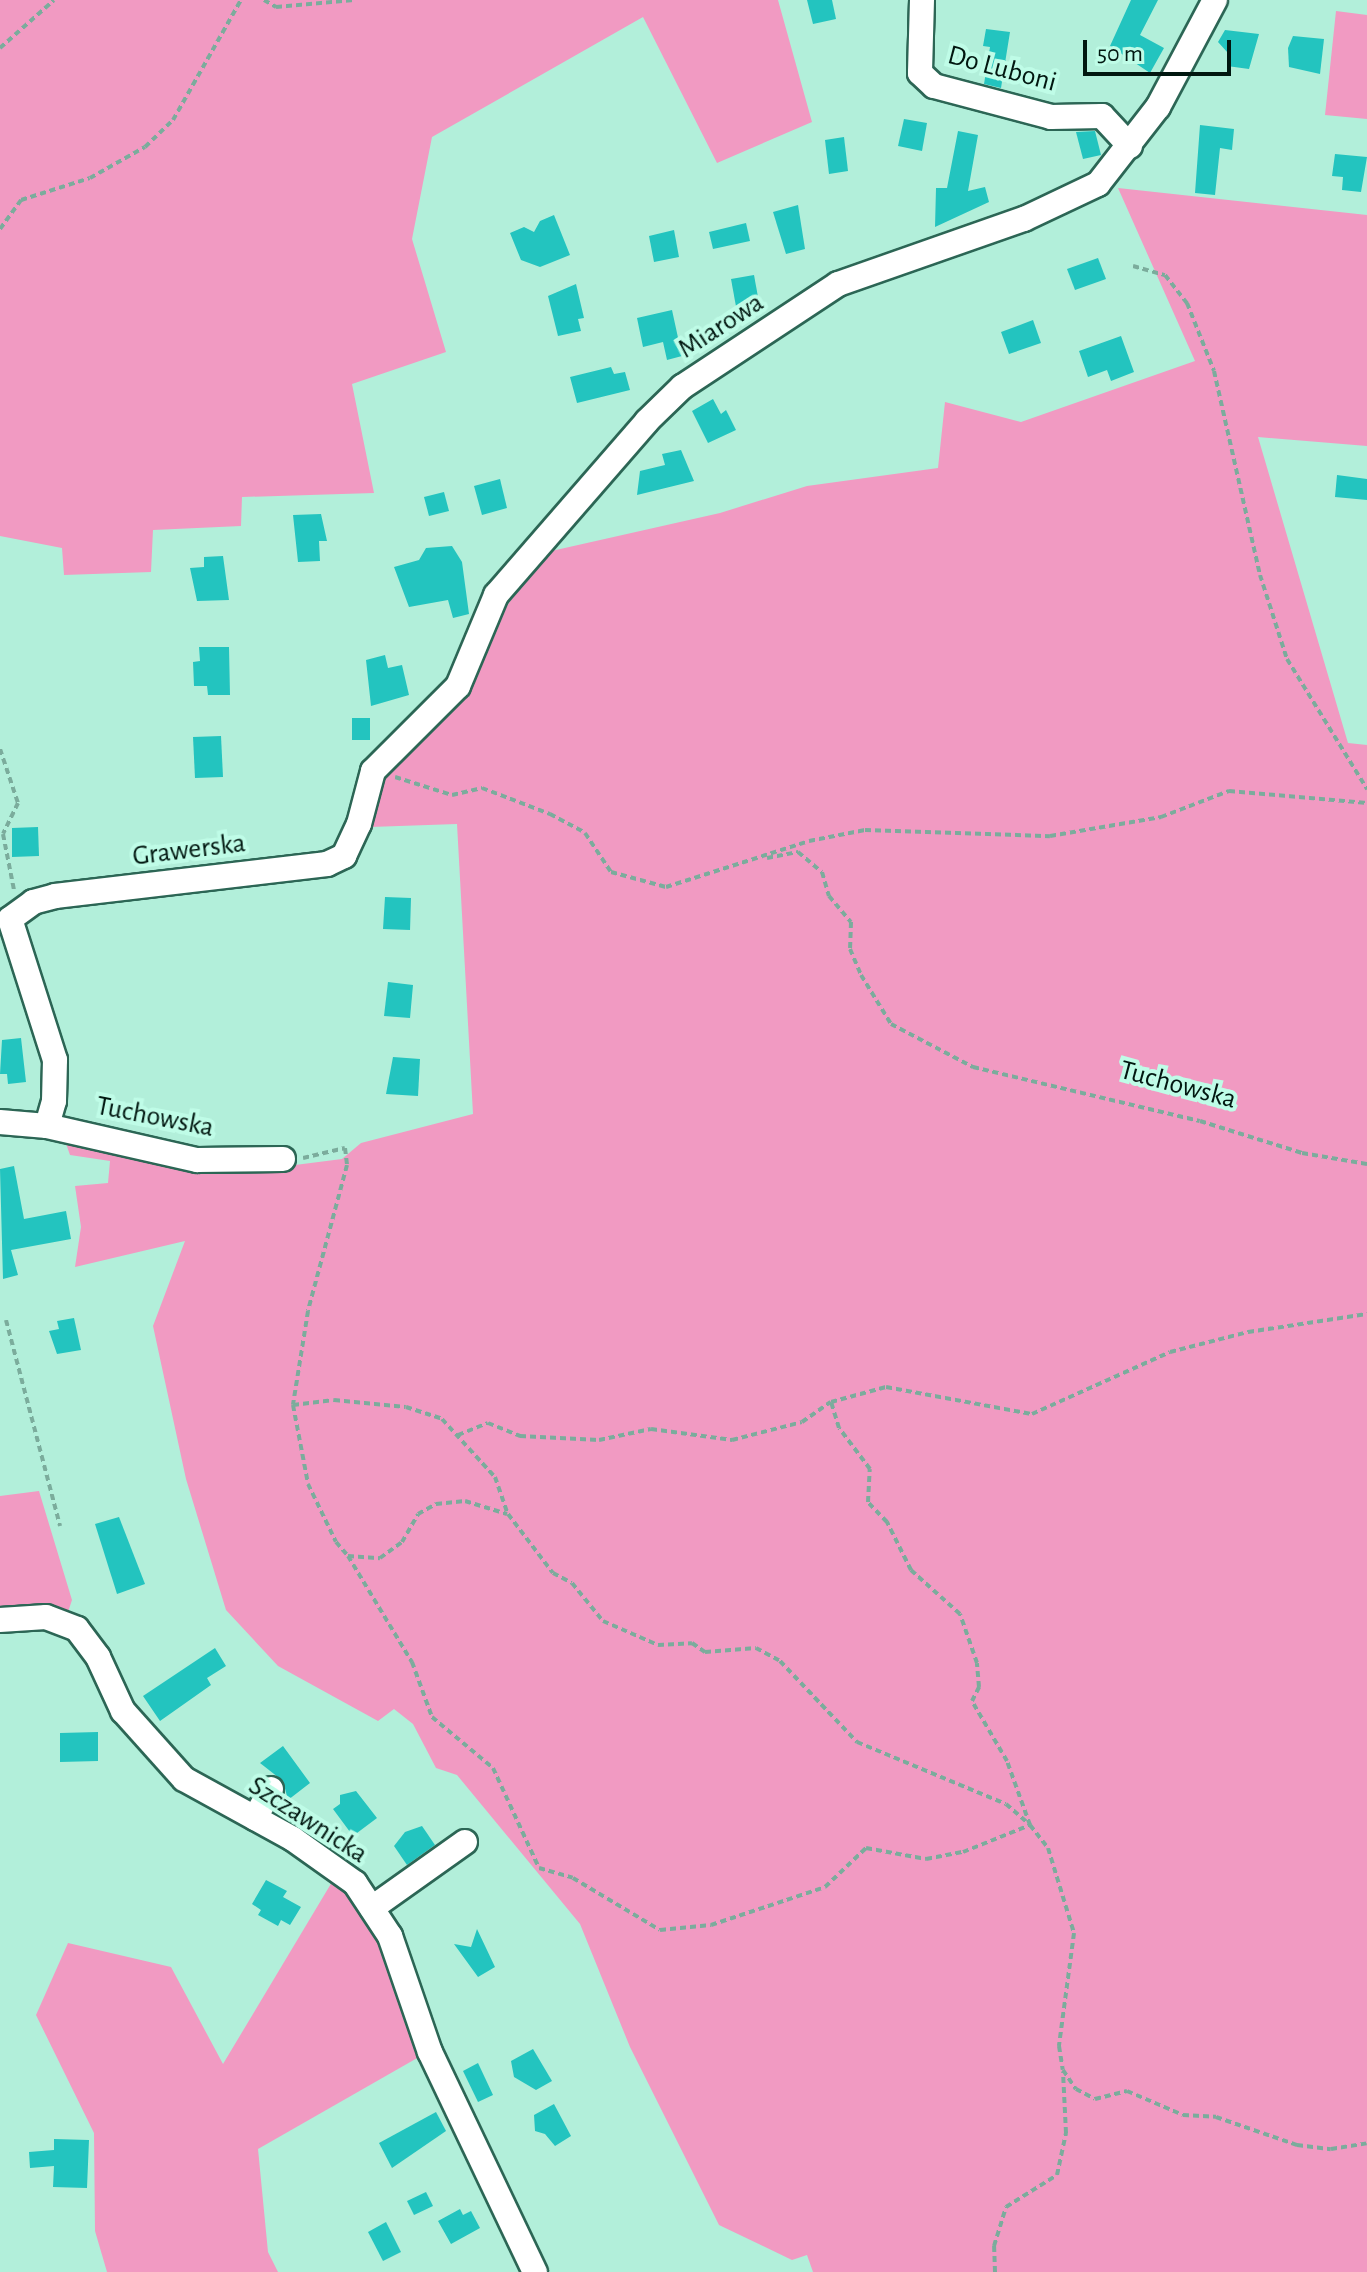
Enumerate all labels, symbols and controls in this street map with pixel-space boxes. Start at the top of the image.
scale bar [1087,24,1235,74]
street label: Do Luboni [944,38,1060,100]
text: 50 m [1097,42,1143,66]
street label: Miarowa [672,286,770,366]
street label: Grawerska [131,826,247,874]
street label: Tuchowska [1116,1053,1240,1117]
street label: Tuchowska [93,1089,217,1145]
street label: Szczawnicka [242,1769,374,1871]

